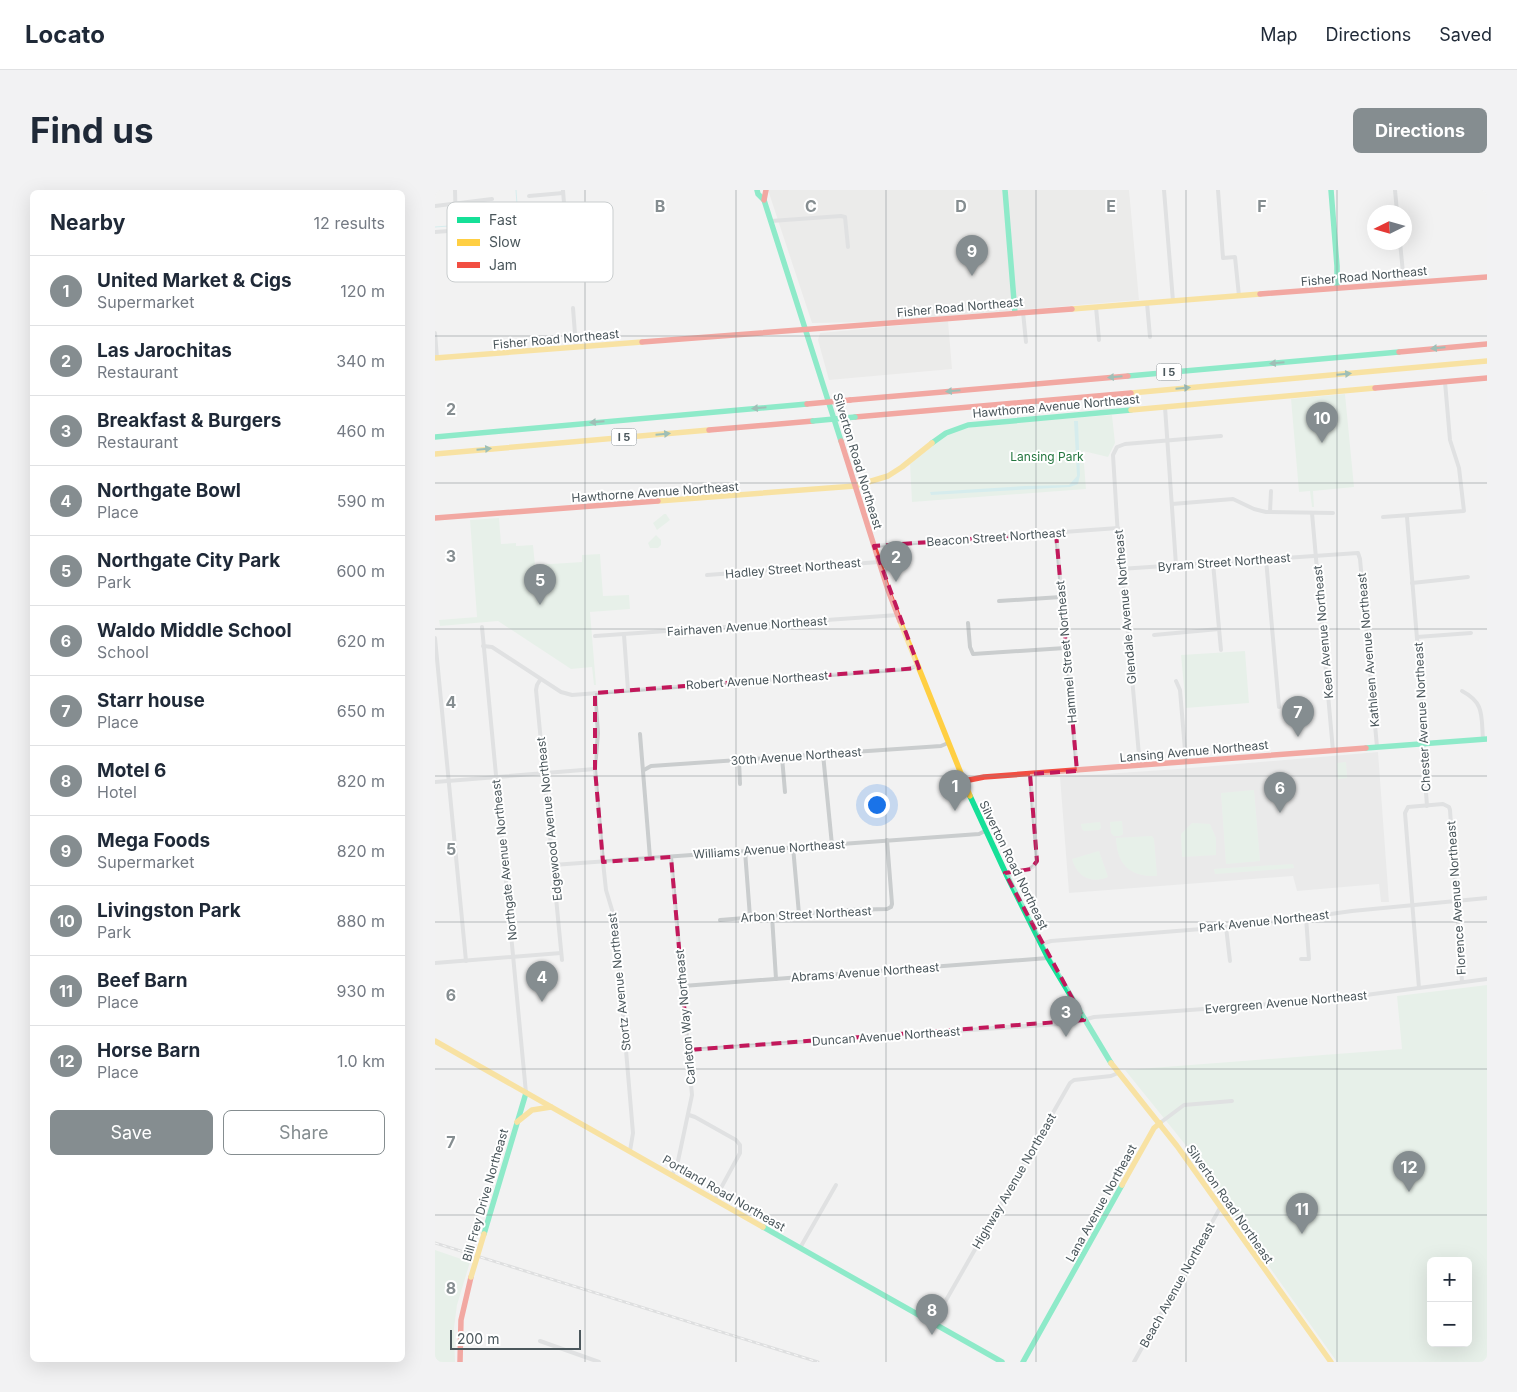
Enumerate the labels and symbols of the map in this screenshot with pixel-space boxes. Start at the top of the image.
text: B [655,196,665,216]
text: C [805,196,817,216]
text: D [955,196,967,216]
text: E [1106,196,1116,216]
text: F [1257,196,1267,216]
legend [447,202,613,282]
north arrow [1367,205,1412,250]
text: Fast [489,211,517,228]
text: Slow [489,233,521,250]
pin: 9 [956,235,988,276]
text: Jam [489,256,517,273]
street label: Fisher Road Northeast [1300,263,1428,289]
street label: Fisher Road Northeast [896,294,1024,320]
street label: Fisher Road Northeast [492,326,620,352]
one-way arrow [1430,345,1446,353]
one-way arrow [1268,359,1284,367]
road number: I 5 [1157,363,1181,380]
one-way arrow [1337,370,1353,378]
one-way arrow [1106,373,1122,381]
one-way arrow [1175,384,1191,392]
one-way arrow [945,387,961,395]
street label: Silverton Road Northeast [830,391,886,531]
street label: Hawthorne Avenue Northeast [972,391,1140,421]
text: 2 [446,399,456,419]
pin: 10 [1306,402,1338,443]
one-way arrow [750,405,766,413]
one-way arrow [588,418,604,426]
road number: I 5 [611,428,637,446]
one-way arrow [655,429,671,437]
one-way arrow [476,445,492,453]
park label: Lansing Park [1010,449,1084,464]
street label: Hawthorne Avenue Northeast [571,479,739,505]
street label: Beacon Street Northeast [926,525,1066,549]
street label: Glendale Avenue Northeast [1111,529,1139,685]
pin: 2 [880,541,912,582]
text: 3 [446,546,456,566]
street label: Byram Street Northeast [1157,550,1291,574]
street label: Hadley Street Northeast [725,555,862,581]
pin: 5 [524,564,556,605]
street label: Keen Avenue Northeast [1310,565,1336,699]
street label: Kathleen Avenue Northeast [1354,572,1382,728]
street label: Hammel Street Northeast [1052,580,1080,724]
street label: Fairhaven Avenue Northeast [666,613,828,639]
street label: Chester Avenue Northeast [1411,642,1433,792]
street label: Robert Avenue Northeast [685,668,829,692]
text: 4 [446,692,457,712]
pin: 7 [1282,696,1314,737]
street label: Edgewood Avenue Northeast [533,736,565,902]
street label: Lansing Avenue Northeast [1119,737,1269,765]
street label: 30th Avenue Northeast [730,744,862,768]
pin: 1 [939,770,971,811]
pin: 6 [1264,772,1296,813]
street label: Northgate Avenue Northeast [488,779,520,941]
your location [864,792,890,818]
street label: Silverton Road Northeast [976,798,1052,932]
street label: Florence Avenue Northeast [1443,820,1469,976]
street label: Williams Avenue Northeast [693,836,845,862]
text: 5 [446,839,456,859]
street label: Arbon Street Northeast [740,903,872,925]
street label: Park Avenue Northeast [1198,907,1330,935]
street label: Stortz Avenue Northeast [604,912,634,1052]
street label: Carleton Way Northeast [672,949,698,1085]
street label: Abrams Avenue Northeast [790,959,940,985]
pin: 4 [526,961,558,1002]
text: 6 [446,985,456,1005]
street label: Evergreen Avenue Northeast [1204,987,1368,1017]
pin: 3 [1050,996,1082,1037]
street label: Duncan Avenue Northeast [811,1023,961,1049]
street label: Highway Avenue Northeast [969,1110,1059,1252]
street label: Bill Frey Drive Northeast [459,1127,511,1263]
text: 7 [446,1132,456,1152]
street label: Lana Avenue Northeast [1062,1141,1140,1265]
street label: Silverton Road Northeast [1183,1142,1277,1266]
pin: 12 [1393,1151,1425,1192]
street label: Portland Road Northeast [660,1152,788,1234]
pin: 11 [1286,1193,1318,1234]
street label: Beach Avenue Northeast [1136,1220,1218,1350]
text: 8 [446,1278,456,1298]
pin: 8 [916,1294,948,1335]
scale bar [450,1327,581,1350]

